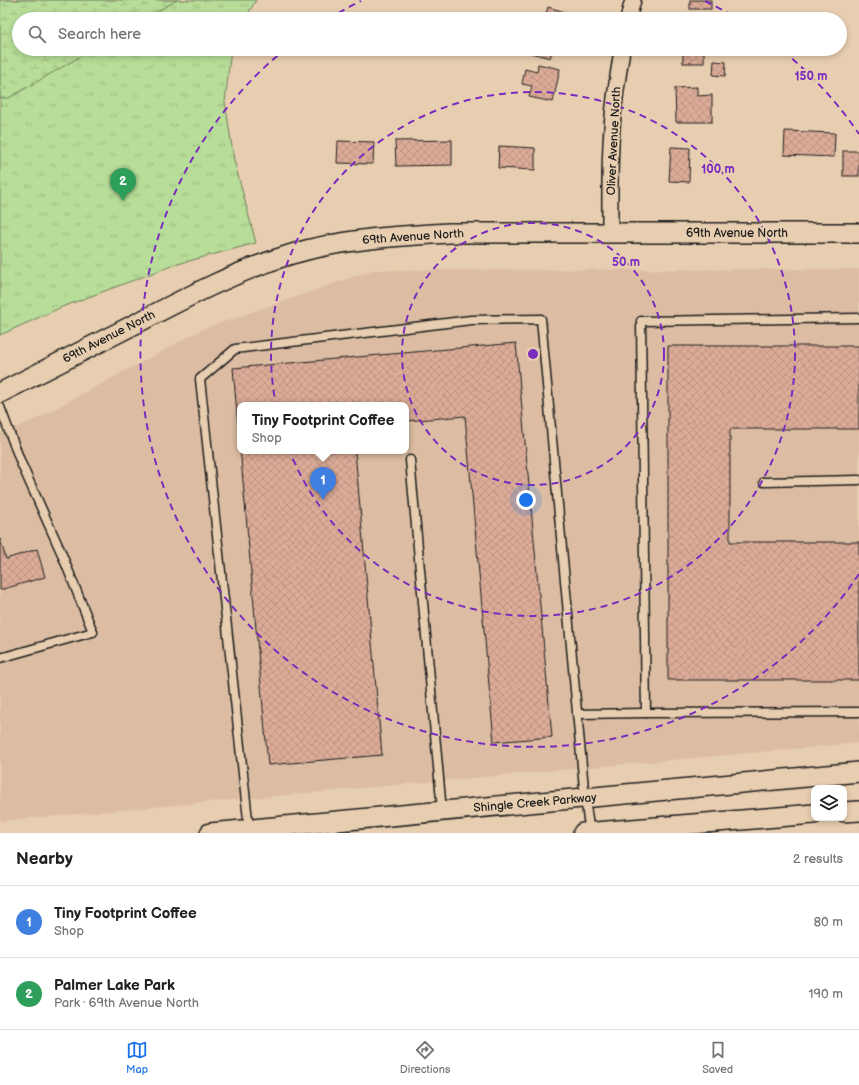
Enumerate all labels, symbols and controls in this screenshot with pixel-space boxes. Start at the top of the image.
search box [12,12,847,56]
icon: search [26,23,48,45]
text: Search here [58,25,141,44]
text: 150 m [795,69,827,84]
street label: Oliver Avenue North [604,86,624,196]
text: 100 m [701,162,735,177]
pin: 2 [110,168,136,201]
street label: 69th Avenue North [362,226,465,248]
street label: 69th Avenue North [686,226,788,241]
text: 50 m [612,255,640,270]
street label: 69th Avenue North [60,307,158,367]
centre of rings [526,347,540,361]
popup [237,402,409,454]
text: Tiny Footprint Coffee [252,411,394,430]
text: Shop [252,430,282,446]
pin: 1 [310,467,336,500]
your location [516,490,536,510]
map controls [811,785,847,821]
button: layers [811,785,847,821]
street label: Shingle Creek Parkway [473,790,598,816]
text: Nearby [16,849,73,869]
text: 2 results [793,851,843,867]
text: Tiny Footprint Coffee [54,904,197,923]
text: 1 [26,914,32,930]
text: 80 m [814,914,843,930]
text: Shop [54,923,84,939]
text: Palmer Lake Park [54,976,175,995]
text: 2 [25,986,33,1002]
text: 190 m [809,986,843,1002]
text: Park · 69th Avenue North [54,995,199,1011]
tab: Map [126,1039,148,1076]
tab: Directions [400,1039,450,1076]
tab: Saved [702,1039,733,1076]

